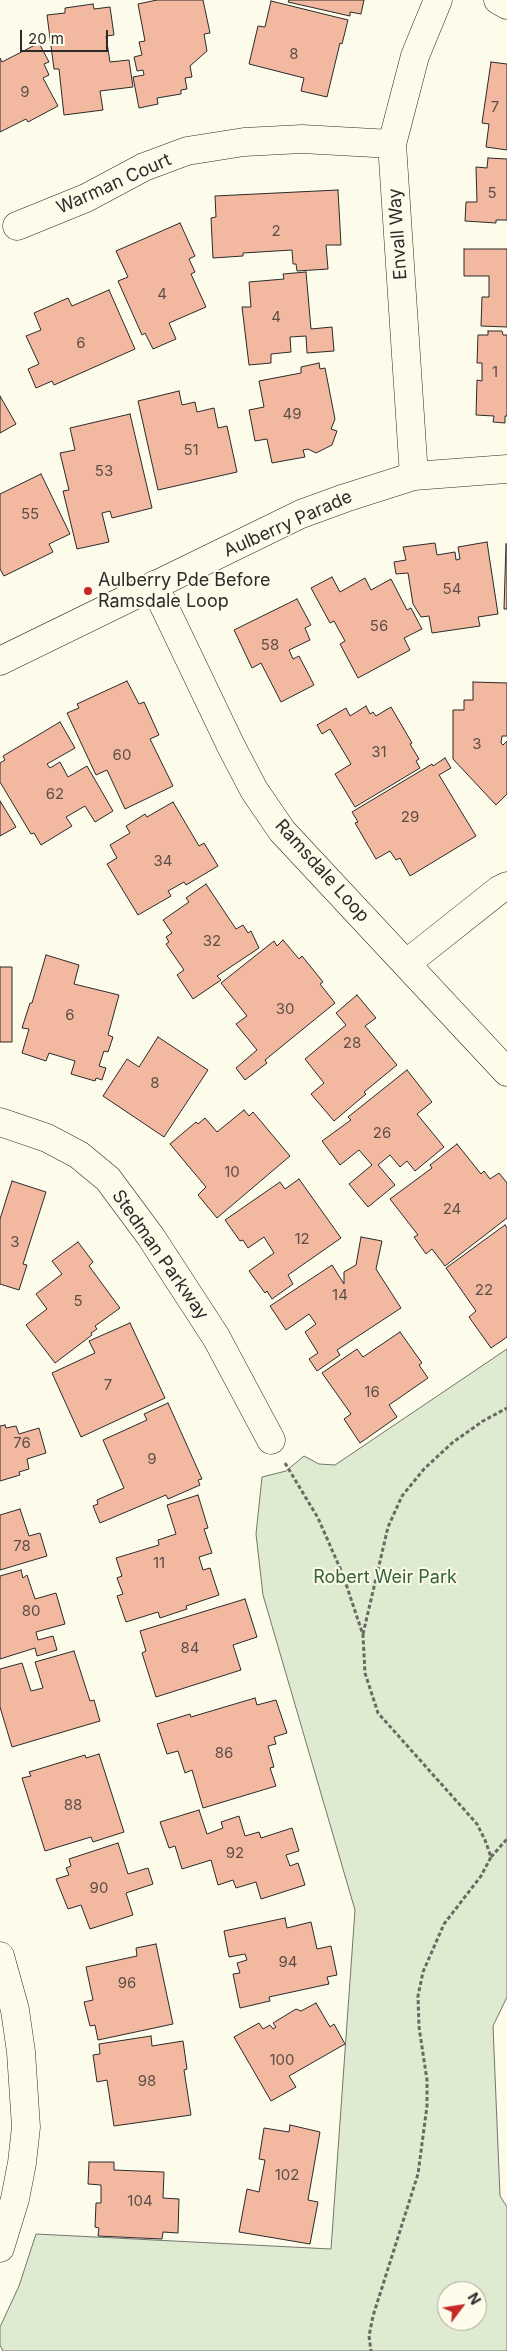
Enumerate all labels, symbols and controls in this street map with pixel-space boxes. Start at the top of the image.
scale bar [22,20,110,52]
text: 20 m [28,29,64,48]
house number: 8 [289,45,299,63]
house number: 9 [20,83,30,101]
house number: 7 [491,98,499,116]
street label: Warman Court [53,149,175,219]
house number: 5 [487,184,497,202]
street label: Envall Way [384,187,412,281]
house number: 2 [271,222,281,240]
house number: 4 [157,285,167,303]
house number: 4 [271,308,281,326]
house number: 6 [76,334,86,352]
house number: 1 [492,363,498,381]
house number: 49 [283,405,301,423]
house number: 51 [183,441,199,459]
house number: 53 [95,462,113,480]
street label: Aulberry Parade [220,486,356,562]
house number: 55 [21,505,39,523]
place label: Aulberry Pde Before Ramsdale Loop [98,570,270,612]
house number: 54 [443,580,461,598]
marker: Aulberry Pde Before Ramsdale Loop [82,585,94,597]
house number: 56 [370,617,388,635]
house number: 58 [261,636,279,654]
house number: 3 [472,735,482,753]
house number: 31 [371,743,387,761]
house number: 60 [113,746,131,764]
house number: 62 [46,785,64,803]
house number: 29 [401,808,419,826]
street label: Ramsdale Loop [270,815,374,927]
house number: 34 [154,852,172,870]
house number: 32 [203,932,221,950]
house number: 30 [276,1000,294,1018]
house number: 6 [65,1006,75,1024]
house number: 28 [343,1034,361,1052]
house number: 8 [150,1074,160,1092]
house number: 26 [373,1124,391,1142]
house number: 10 [224,1163,240,1181]
street label: Stedman Parkway [107,1186,213,1324]
house number: 24 [443,1200,461,1218]
house number: 12 [294,1230,310,1248]
house number: 3 [10,1233,20,1251]
house number: 22 [475,1281,493,1299]
house number: 14 [332,1286,348,1304]
house number: 5 [73,1292,83,1310]
house number: 7 [104,1376,112,1394]
house number: 16 [364,1383,380,1401]
house number: 76 [13,1434,31,1452]
house number: 9 [147,1450,157,1468]
house number: 78 [13,1537,31,1555]
house number: 11 [153,1554,165,1572]
park label: Robert Weir Park [313,1567,457,1589]
house number: 80 [22,1602,40,1620]
house number: 84 [181,1639,199,1657]
house number: 86 [215,1744,233,1762]
house number: 88 [64,1796,82,1814]
house number: 92 [226,1844,244,1862]
house number: 90 [90,1879,108,1897]
house number: 94 [279,1953,297,1971]
house number: 96 [118,1974,136,1992]
house number: 100 [269,2051,295,2069]
house number: 98 [138,2072,156,2090]
house number: 102 [275,2166,299,2184]
house number: 104 [127,2192,153,2210]
north arrow [437,2281,487,2331]
text: N [464,2290,484,2307]

